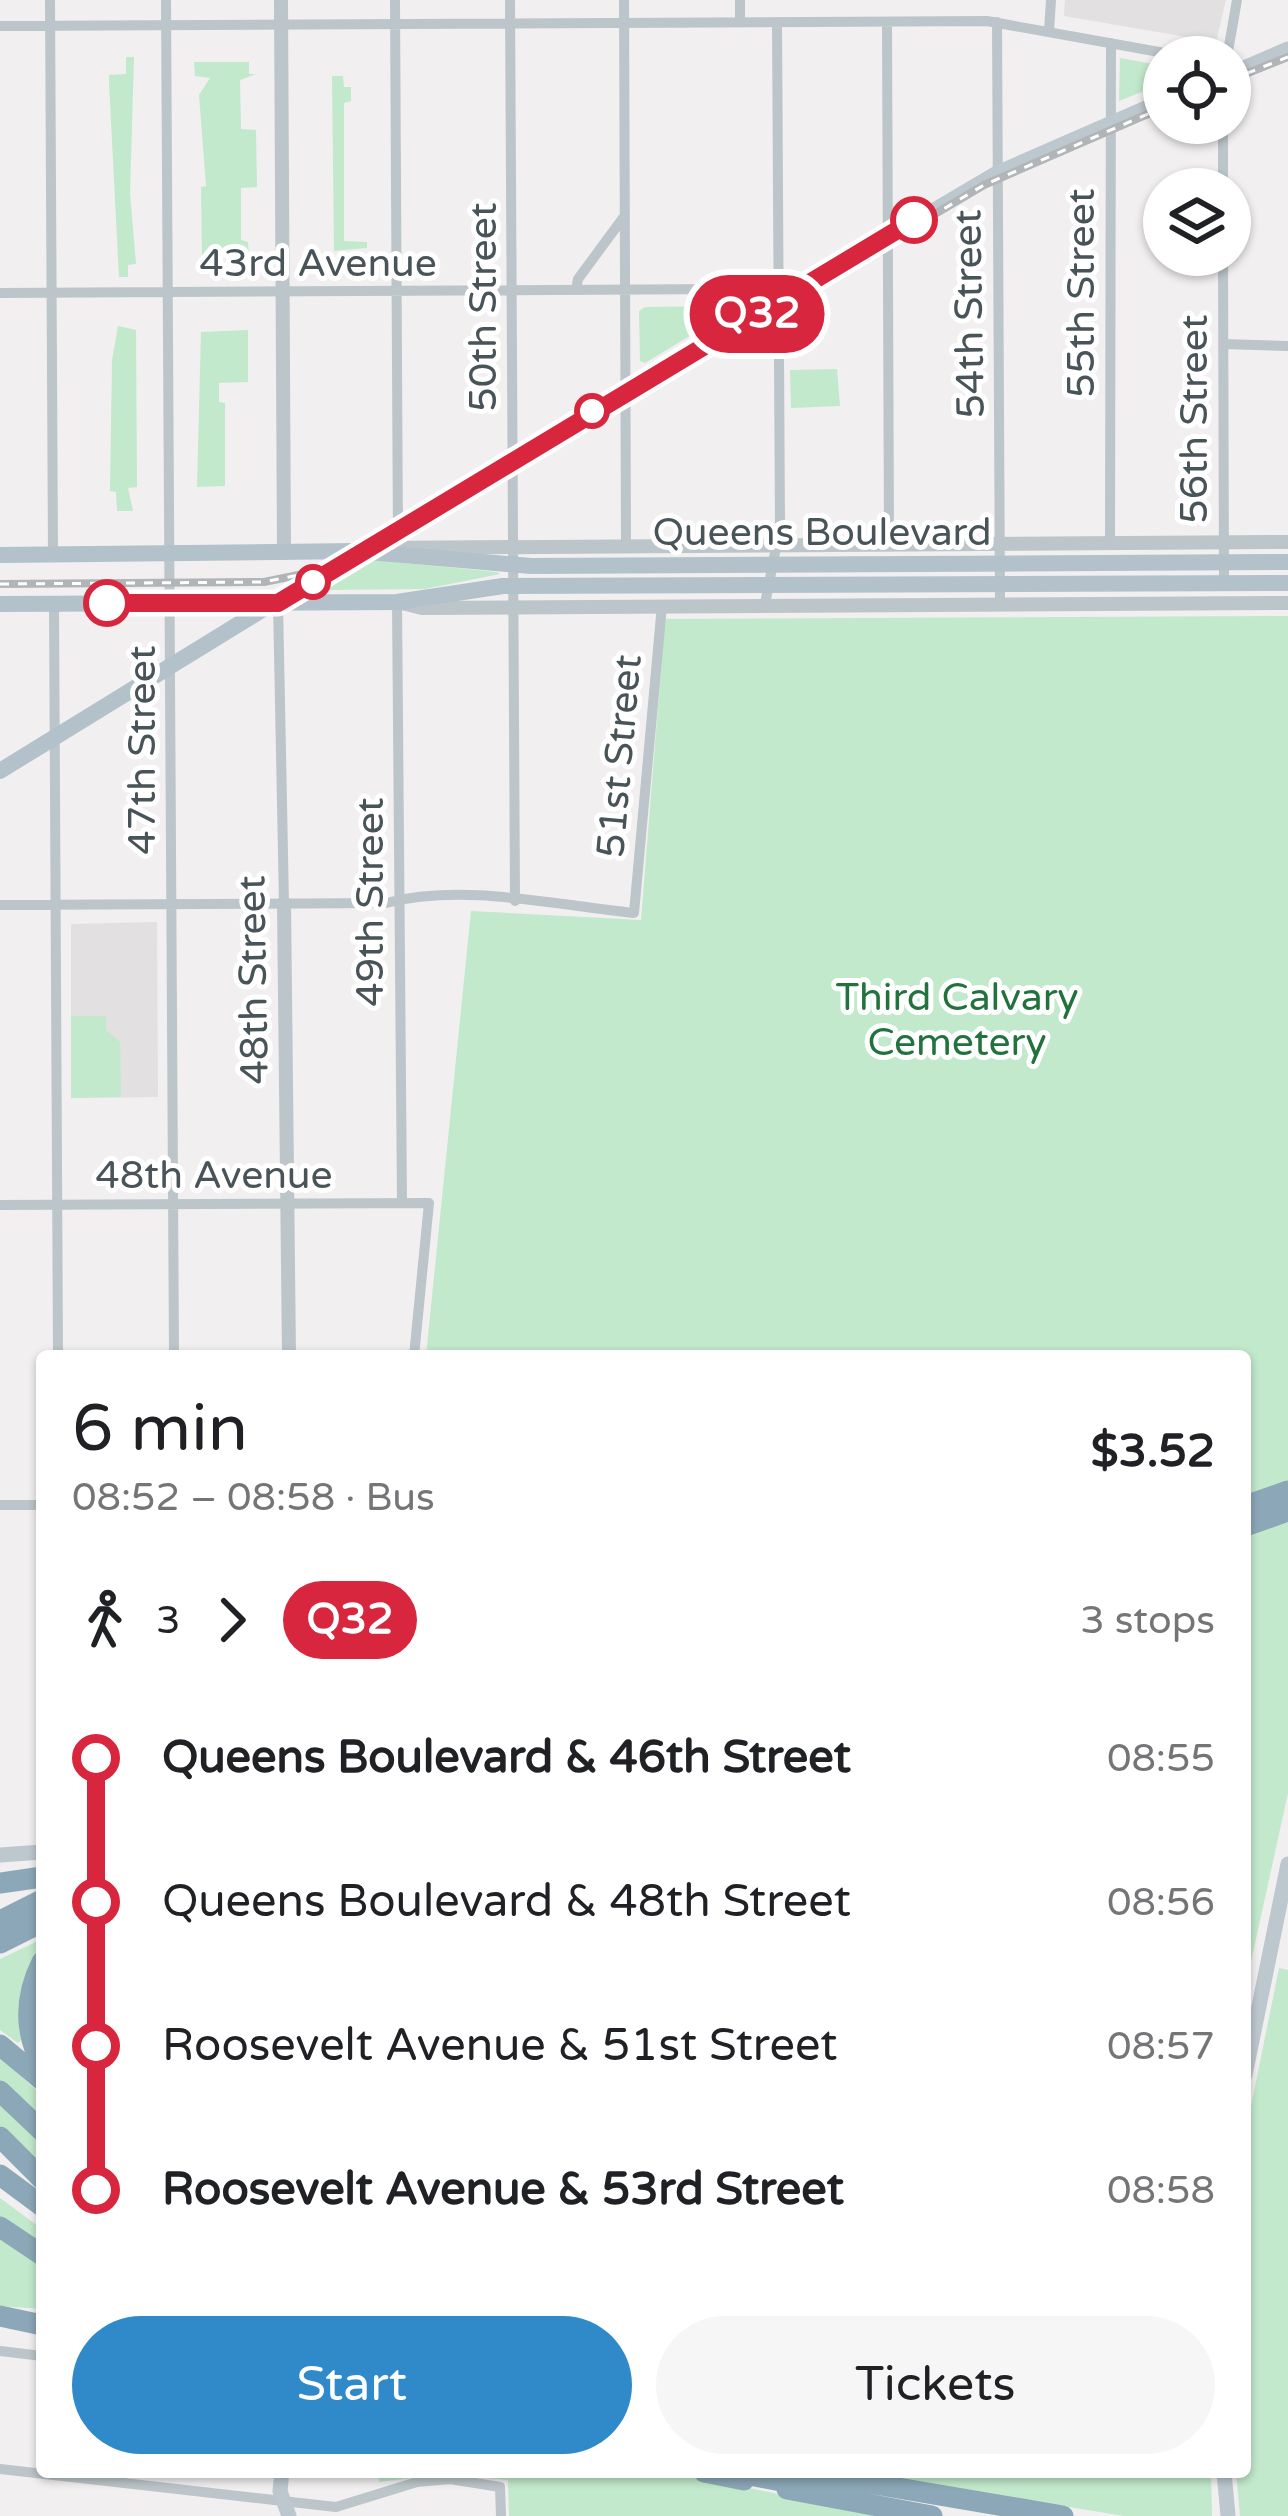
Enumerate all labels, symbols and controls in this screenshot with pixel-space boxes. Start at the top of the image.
map controls [1143,36,1251,276]
button: locate [1143,36,1251,144]
button: layers [1143,168,1251,276]
street label: 55th Street [1058,188,1105,398]
unlabelled marker [892,198,936,242]
street label: 50th Street [460,202,507,412]
street label: 54th Street [944,209,995,419]
street label: 43rd Avenue [199,240,437,287]
line badge: Q32 [688,275,826,353]
text: Q32 [714,288,800,339]
street label: 56th Street [1171,314,1218,524]
unlabelled marker [576,395,608,427]
street label: Queens Boulevard [652,509,992,556]
unlabelled marker [297,566,329,598]
unlabelled marker [85,581,129,625]
street label: 47th Street [119,645,166,855]
street label: 51st Street [587,652,652,860]
street label: 49th Street [347,797,394,1007]
street label: 48th Street [228,875,279,1085]
park label: Third Calvary Cemetery [835,974,1079,1066]
street label: 48th Avenue [95,1152,333,1199]
text: 6 min [72,1389,248,1469]
text: $3.52 [1091,1425,1215,1479]
text: 08:52 – 08:58 · Bus [72,1474,435,1521]
icon: walk [72,1587,138,1653]
icon: forward [199,1587,265,1653]
text: Q32 [307,1594,393,1645]
text: 3 [156,1597,181,1644]
text: 3 stops [1080,1597,1215,1644]
text: Queens Boulevard & 46th Street [162,1731,851,1785]
text: 08:55 [1107,1735,1215,1782]
text: Queens Boulevard & 48th Street [162,1875,851,1929]
text: 08:56 [1107,1879,1215,1926]
text: Roosevelt Avenue & 51st Street [162,2019,838,2073]
text: 08:57 [1107,2023,1215,2070]
text: Roosevelt Avenue & 53rd Street [162,2163,844,2217]
text: 08:58 [1107,2167,1215,2214]
button: Start [72,2316,632,2454]
button: Tickets [656,2316,1215,2454]

